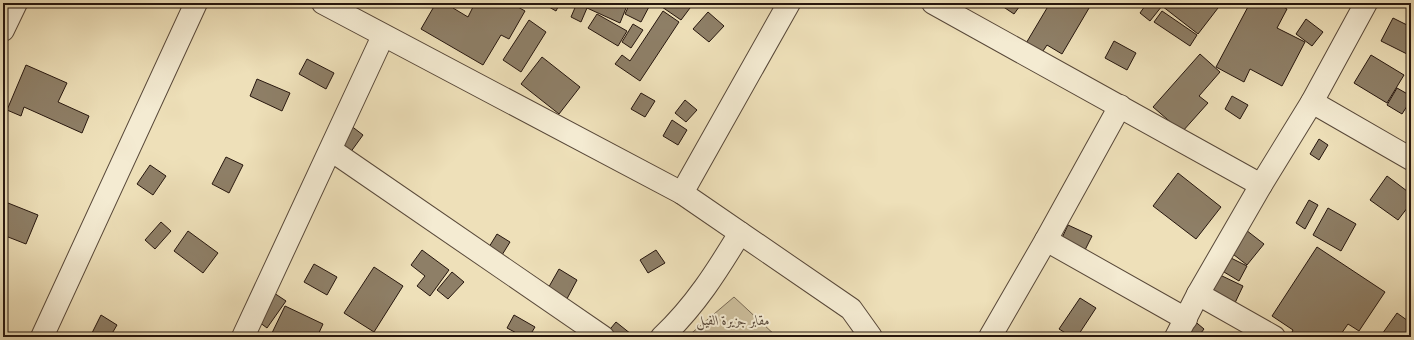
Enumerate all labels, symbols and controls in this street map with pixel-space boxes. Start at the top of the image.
park label: مقابر جزيرة الفيل [696,312,770,331]

